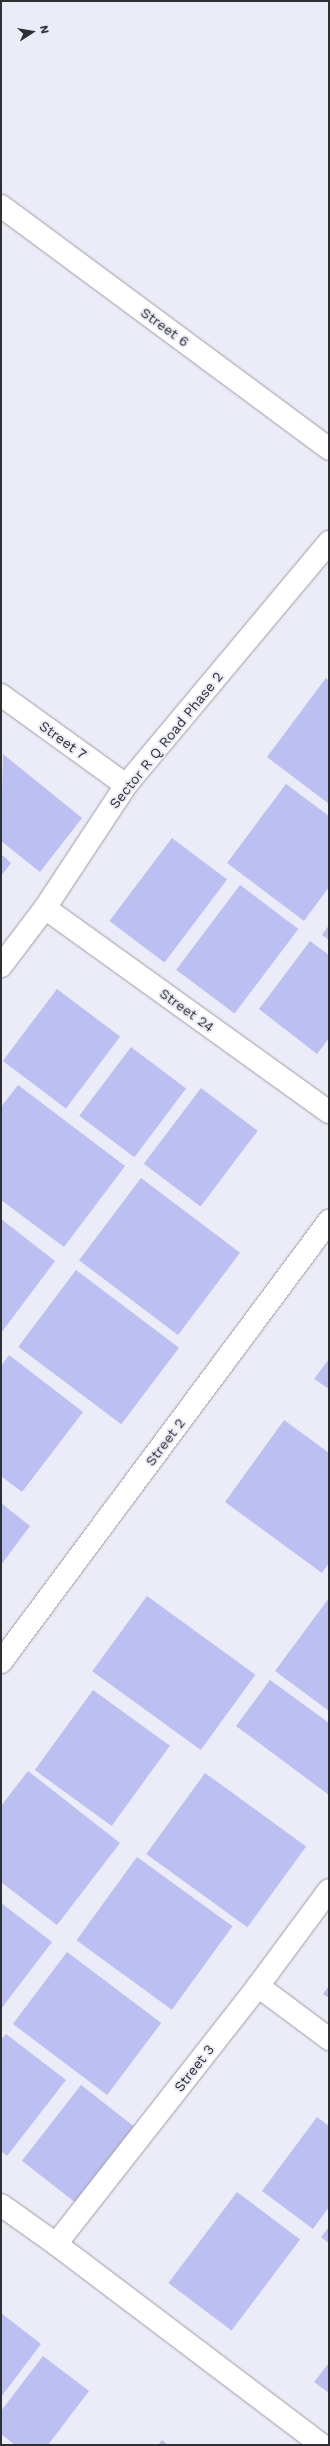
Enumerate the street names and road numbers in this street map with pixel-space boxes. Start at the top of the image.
street label: Street 6 [138,304,192,350]
street label: Sector R Q Road Phase 2 [106,668,226,812]
street label: Street 7 [36,717,90,763]
street label: Street 24 [156,985,218,1035]
street label: Street 2 [142,1415,188,1469]
street label: Street 3 [170,2041,218,2095]

